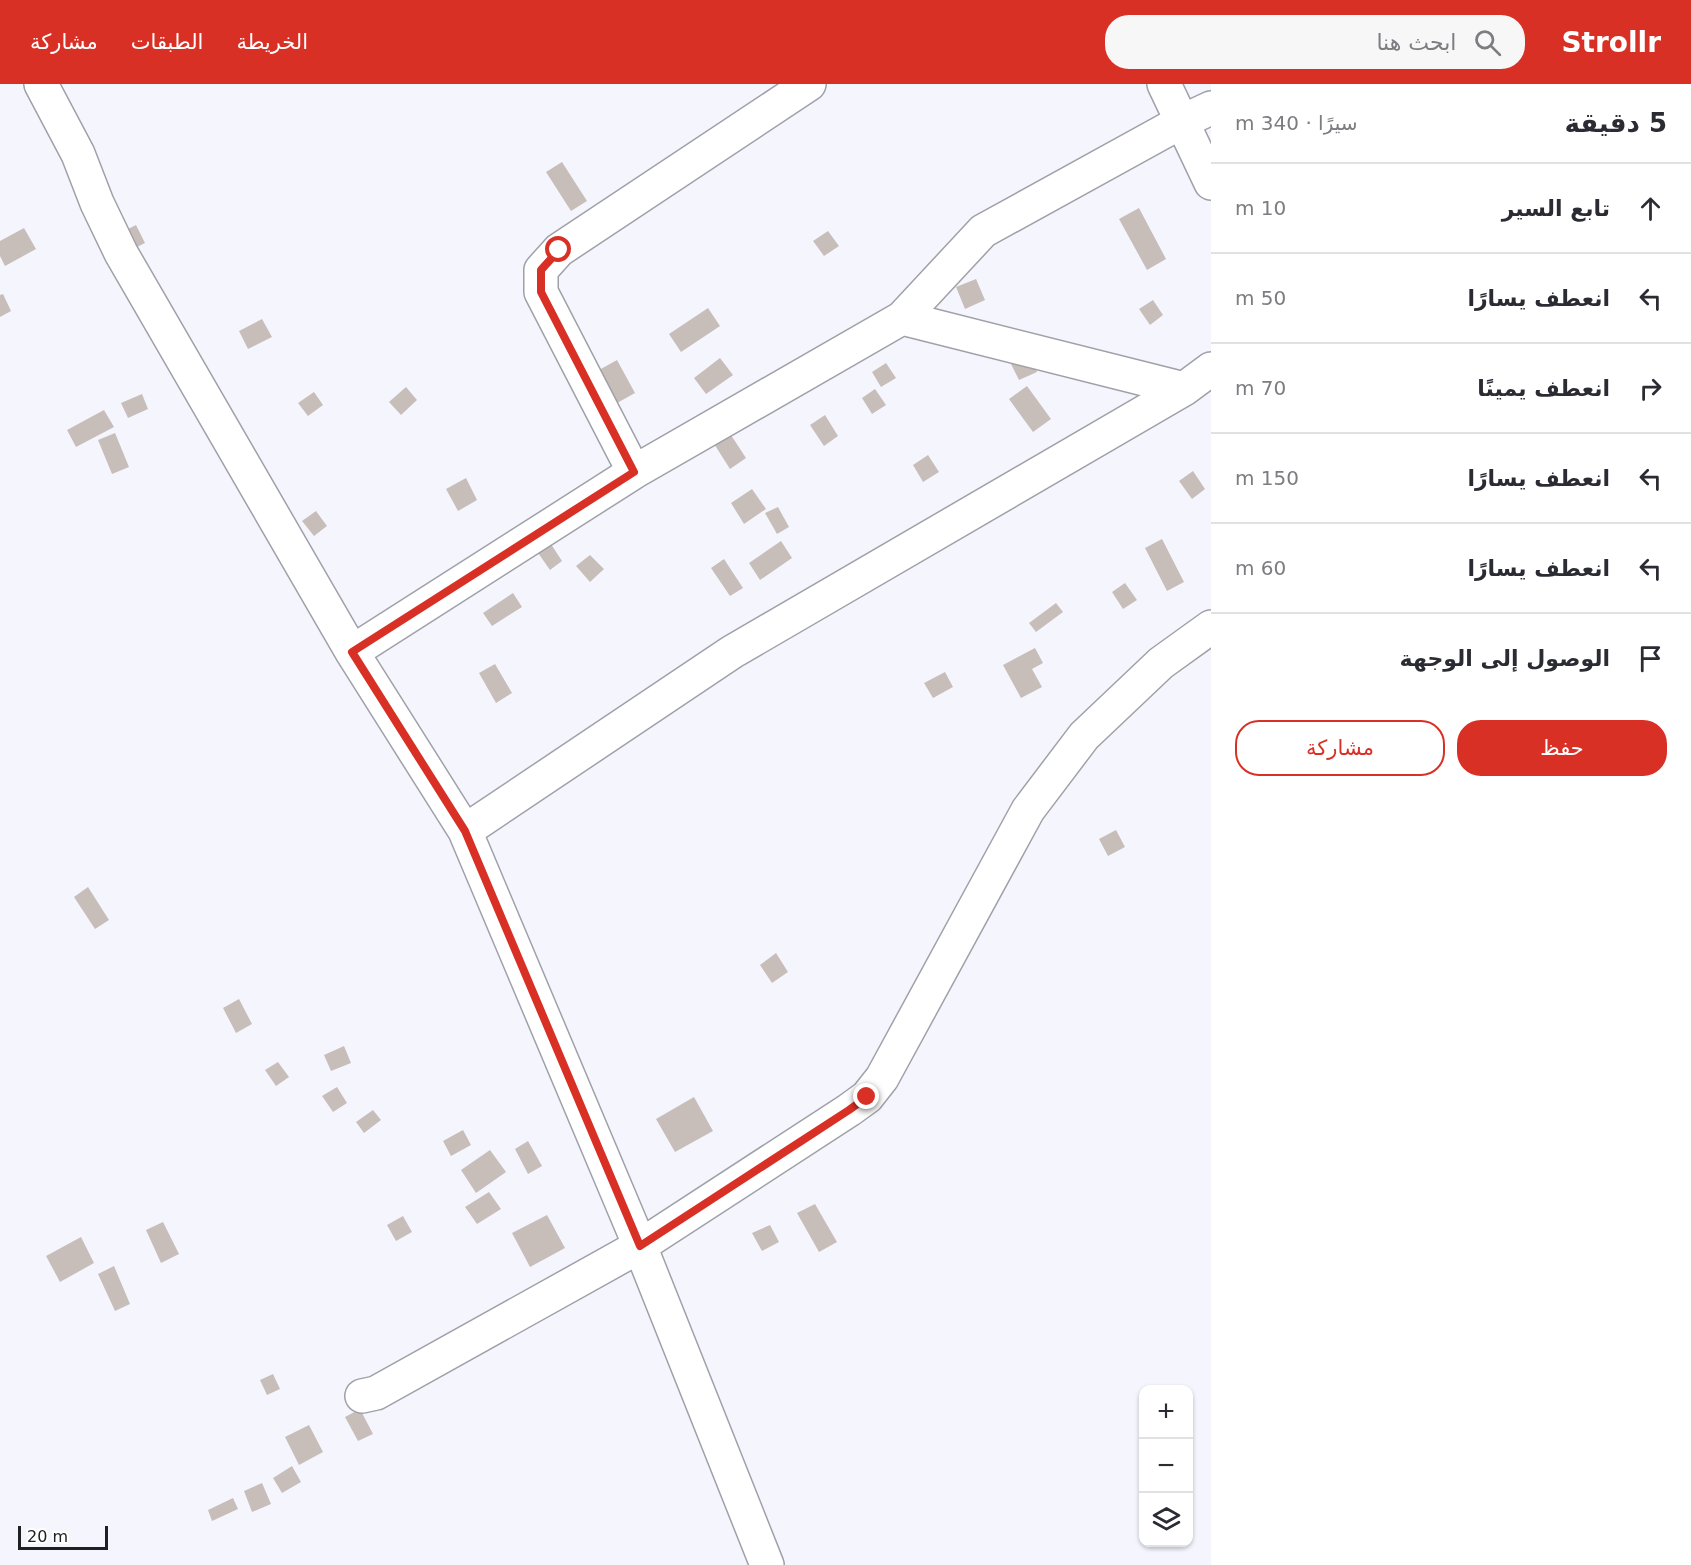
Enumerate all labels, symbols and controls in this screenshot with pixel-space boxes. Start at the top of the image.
search box [1105,15,1525,69]
icon: search [1471,26,1504,59]
text: Strollr [1561,26,1661,59]
text: مشاركة [30,30,98,54]
text: الطبقات [131,30,203,54]
text: الخريطة [236,30,308,54]
text: ابحث هنا [1376,30,1456,55]
text: 5 دقيقة [1564,108,1667,138]
text: سيرًا · 340 m [1235,111,1358,135]
icon: ahead [1634,192,1667,225]
text: 10 m [1235,196,1286,220]
text: تابع السير [1502,196,1610,221]
route start [545,236,571,262]
icon: left [1634,282,1667,315]
text: 50 m [1235,286,1286,310]
text: انعطف يسارًا [1467,286,1610,311]
icon: right [1634,372,1667,405]
text: 70 m [1235,376,1286,400]
text: انعطف يمينًا [1477,376,1610,401]
icon: left [1634,462,1667,495]
text: 150 m [1235,466,1299,490]
text: انعطف يسارًا [1467,466,1610,491]
icon: left [1634,552,1667,585]
text: 60 m [1235,556,1286,580]
text: انعطف يسارًا [1467,556,1610,581]
icon: arrive [1634,642,1667,675]
text: الوصول إلى الوجهة [1400,646,1610,671]
button: مشاركة [1235,720,1445,776]
button: حفظ [1457,720,1667,776]
route end [853,1083,879,1109]
map controls [1139,1385,1193,1547]
button: + [1139,1385,1193,1439]
button: − [1139,1439,1193,1493]
button: layers [1139,1493,1193,1547]
scale bar [18,1523,108,1550]
text: 20 m [27,1527,68,1546]

